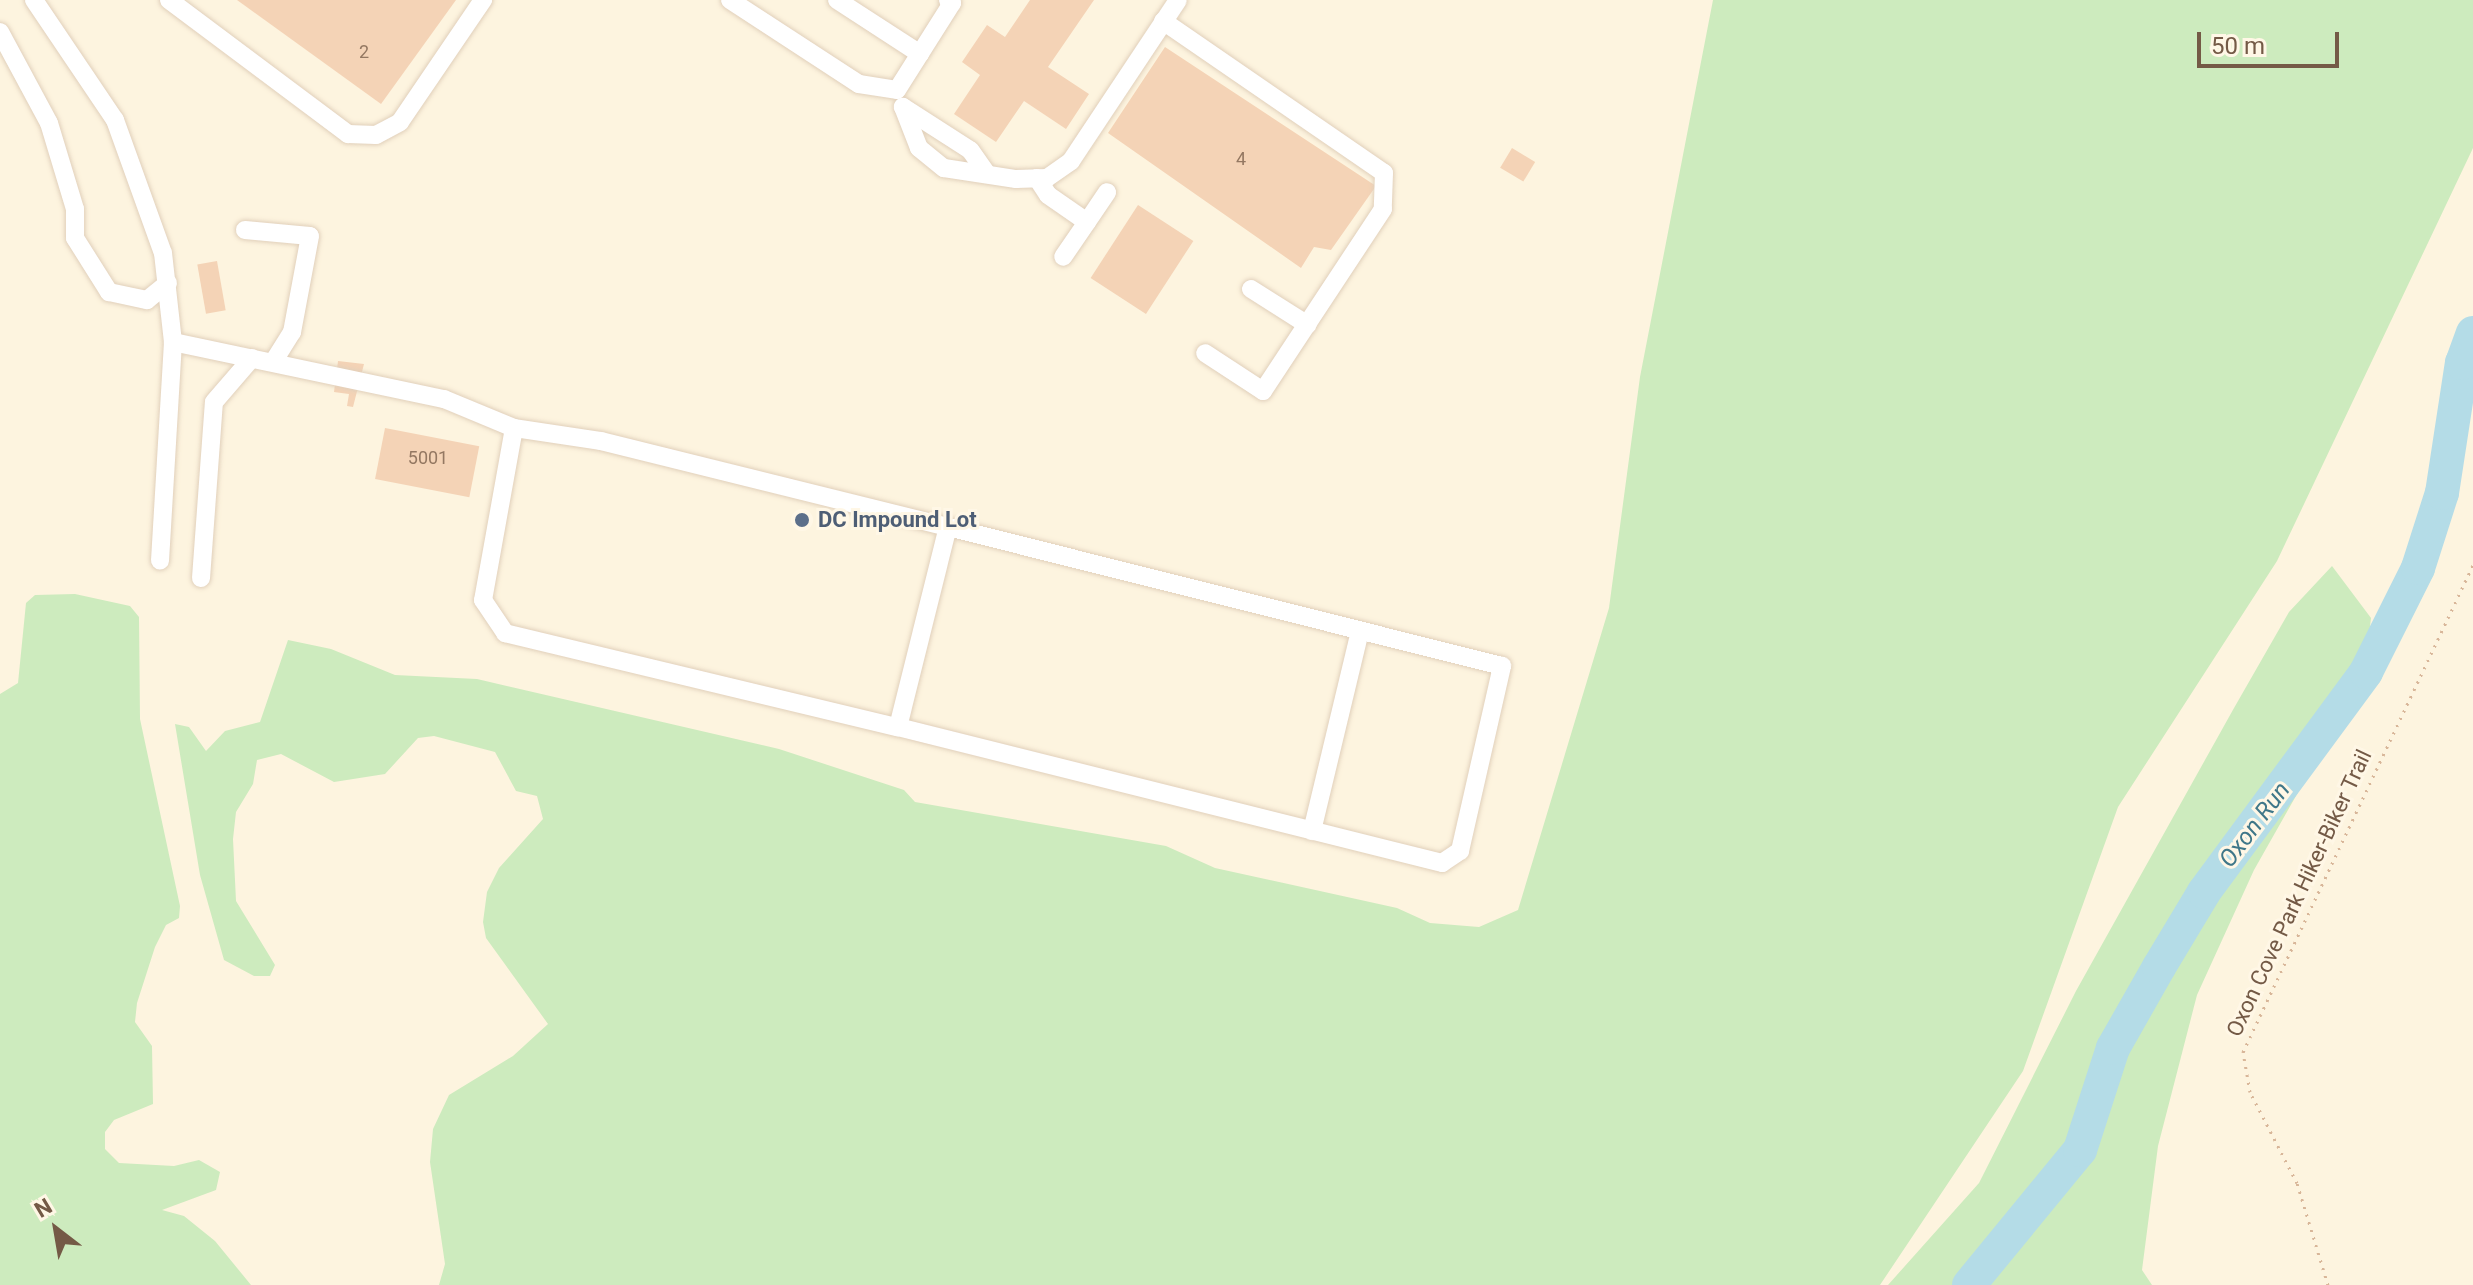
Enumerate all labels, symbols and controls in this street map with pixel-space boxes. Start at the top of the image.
scale bar [2201,16,2343,66]
text: 50 m [2211,32,2265,60]
house number: 2 [359,41,369,63]
house number: 4 [1236,148,1246,170]
house number: 5001 [408,447,448,469]
place label: DC Impound Lot [818,507,977,533]
marker: DC Impound Lot [793,511,811,529]
street label: Oxon Cove Park Hiker-Biker Trail [2221,745,2377,1041]
water label: Oxon Run [2214,777,2296,873]
north arrow [16,1189,96,1269]
text: N [30,1193,56,1223]

